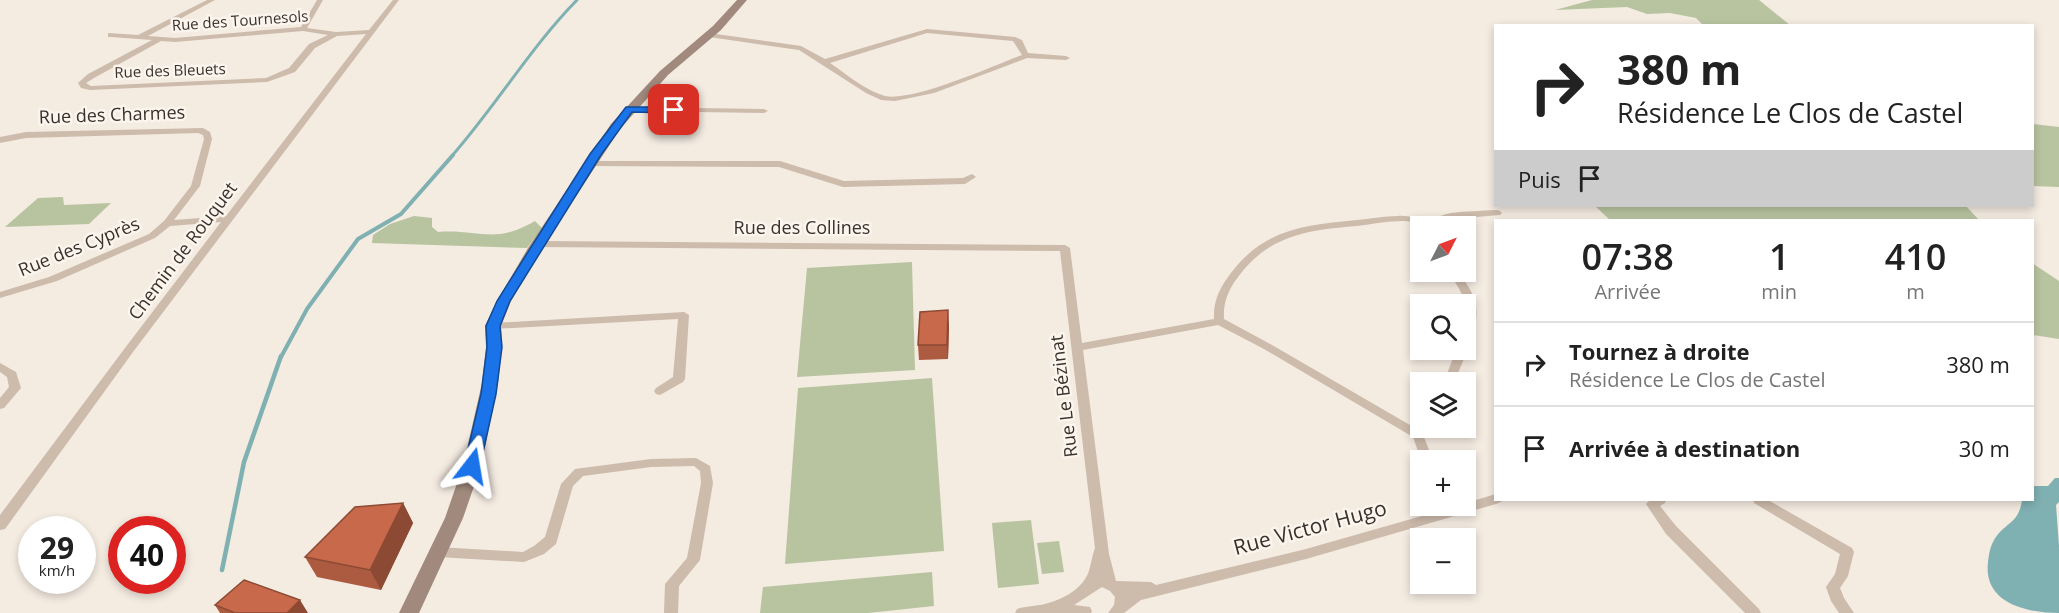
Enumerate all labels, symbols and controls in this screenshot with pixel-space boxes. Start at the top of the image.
street label: Rue des Tournesols [171,5,309,35]
text: 380 m [1617,40,1741,97]
icon: right [1518,48,1596,126]
street label: Rue des Bleuets [114,58,226,82]
pin [648,84,699,135]
icon: arrive [657,93,690,126]
text: Résidence Le Clos de Castel [1617,94,1963,131]
street label: Rue des Charmes [38,99,186,129]
icon: arrive [1573,162,1606,195]
text: Puis [1518,164,1561,194]
street label: Chemin de Rouquet [122,177,242,324]
street label: Rue des Cyprès [14,211,143,281]
street label: Rue des Collines [734,215,870,239]
north arrow [1410,216,1476,282]
map controls [1410,216,1476,594]
text: 07:38 [1582,232,1674,281]
text: 1 [1769,232,1790,281]
text: 410 [1885,232,1946,281]
text: Arrivée [1594,278,1661,305]
text: min [1761,278,1797,305]
text: m [1906,278,1925,305]
button: search [1410,294,1476,360]
street label: Rue Le Bézinat [1044,333,1082,459]
text: Tournez à droite [1569,336,1750,366]
icon: right [1518,348,1551,381]
text: 380 m [1946,349,2010,379]
text: Résidence Le Clos de Castel [1569,366,1825,393]
button: layers [1410,372,1476,438]
icon: arrive [1518,432,1551,465]
text: Arrivée à destination [1569,433,1800,463]
text: 30 m [1959,433,2010,463]
position arrow [440,434,504,498]
button: + [1410,450,1476,516]
street label: Rue Victor Hugo [1230,493,1389,561]
speed limit sign: 40 [108,516,186,594]
text: 29 [40,527,74,568]
button: − [1410,528,1476,594]
text: km/h [39,560,75,580]

